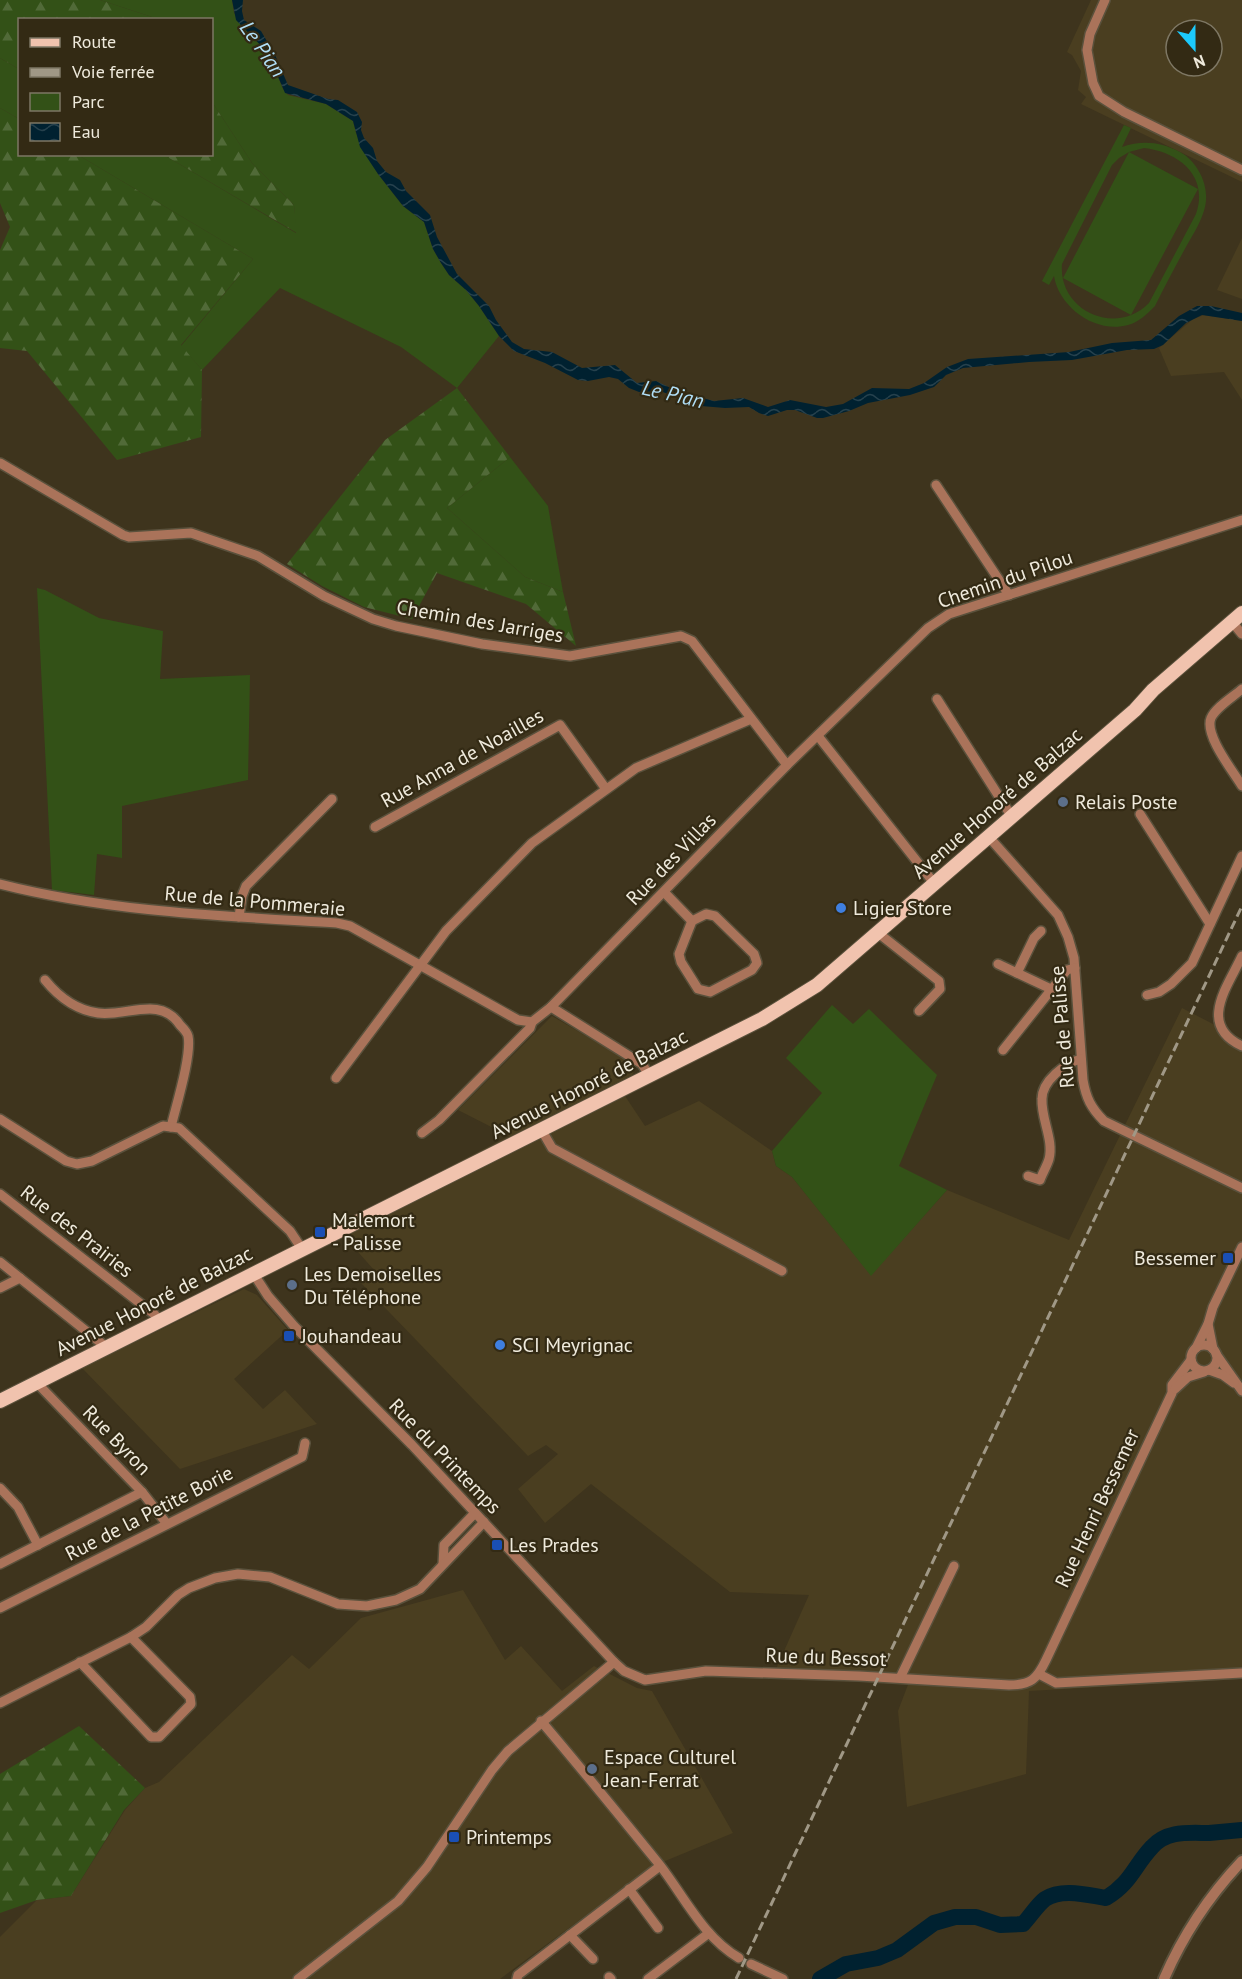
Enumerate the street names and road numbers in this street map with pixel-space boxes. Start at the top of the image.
street label: Chemin du Pilou [934,544,1076,614]
street label: Chemin des Jarriges [394,594,566,648]
street label: Rue Anna de Noailles [376,702,548,814]
street label: Avenue Honoré de Balzac [906,722,1088,884]
street label: Rue des Villas [620,807,722,911]
street label: Rue de la Pommeraie [164,880,346,922]
street label: Rue de Palisse [1044,965,1080,1089]
street label: Avenue Honoré de Balzac [486,1023,692,1145]
street label: Rue des Prairies [15,1179,139,1283]
street label: Avenue Honoré de Balzac [51,1240,257,1362]
street label: Rue du Printemps [383,1393,507,1519]
street label: Rue Byron [77,1400,157,1480]
street label: Rue Henri Bessemer [1049,1424,1145,1591]
street label: Rue de la Petite Borie [61,1459,237,1567]
street label: Rue du Bessot [765,1642,887,1672]

